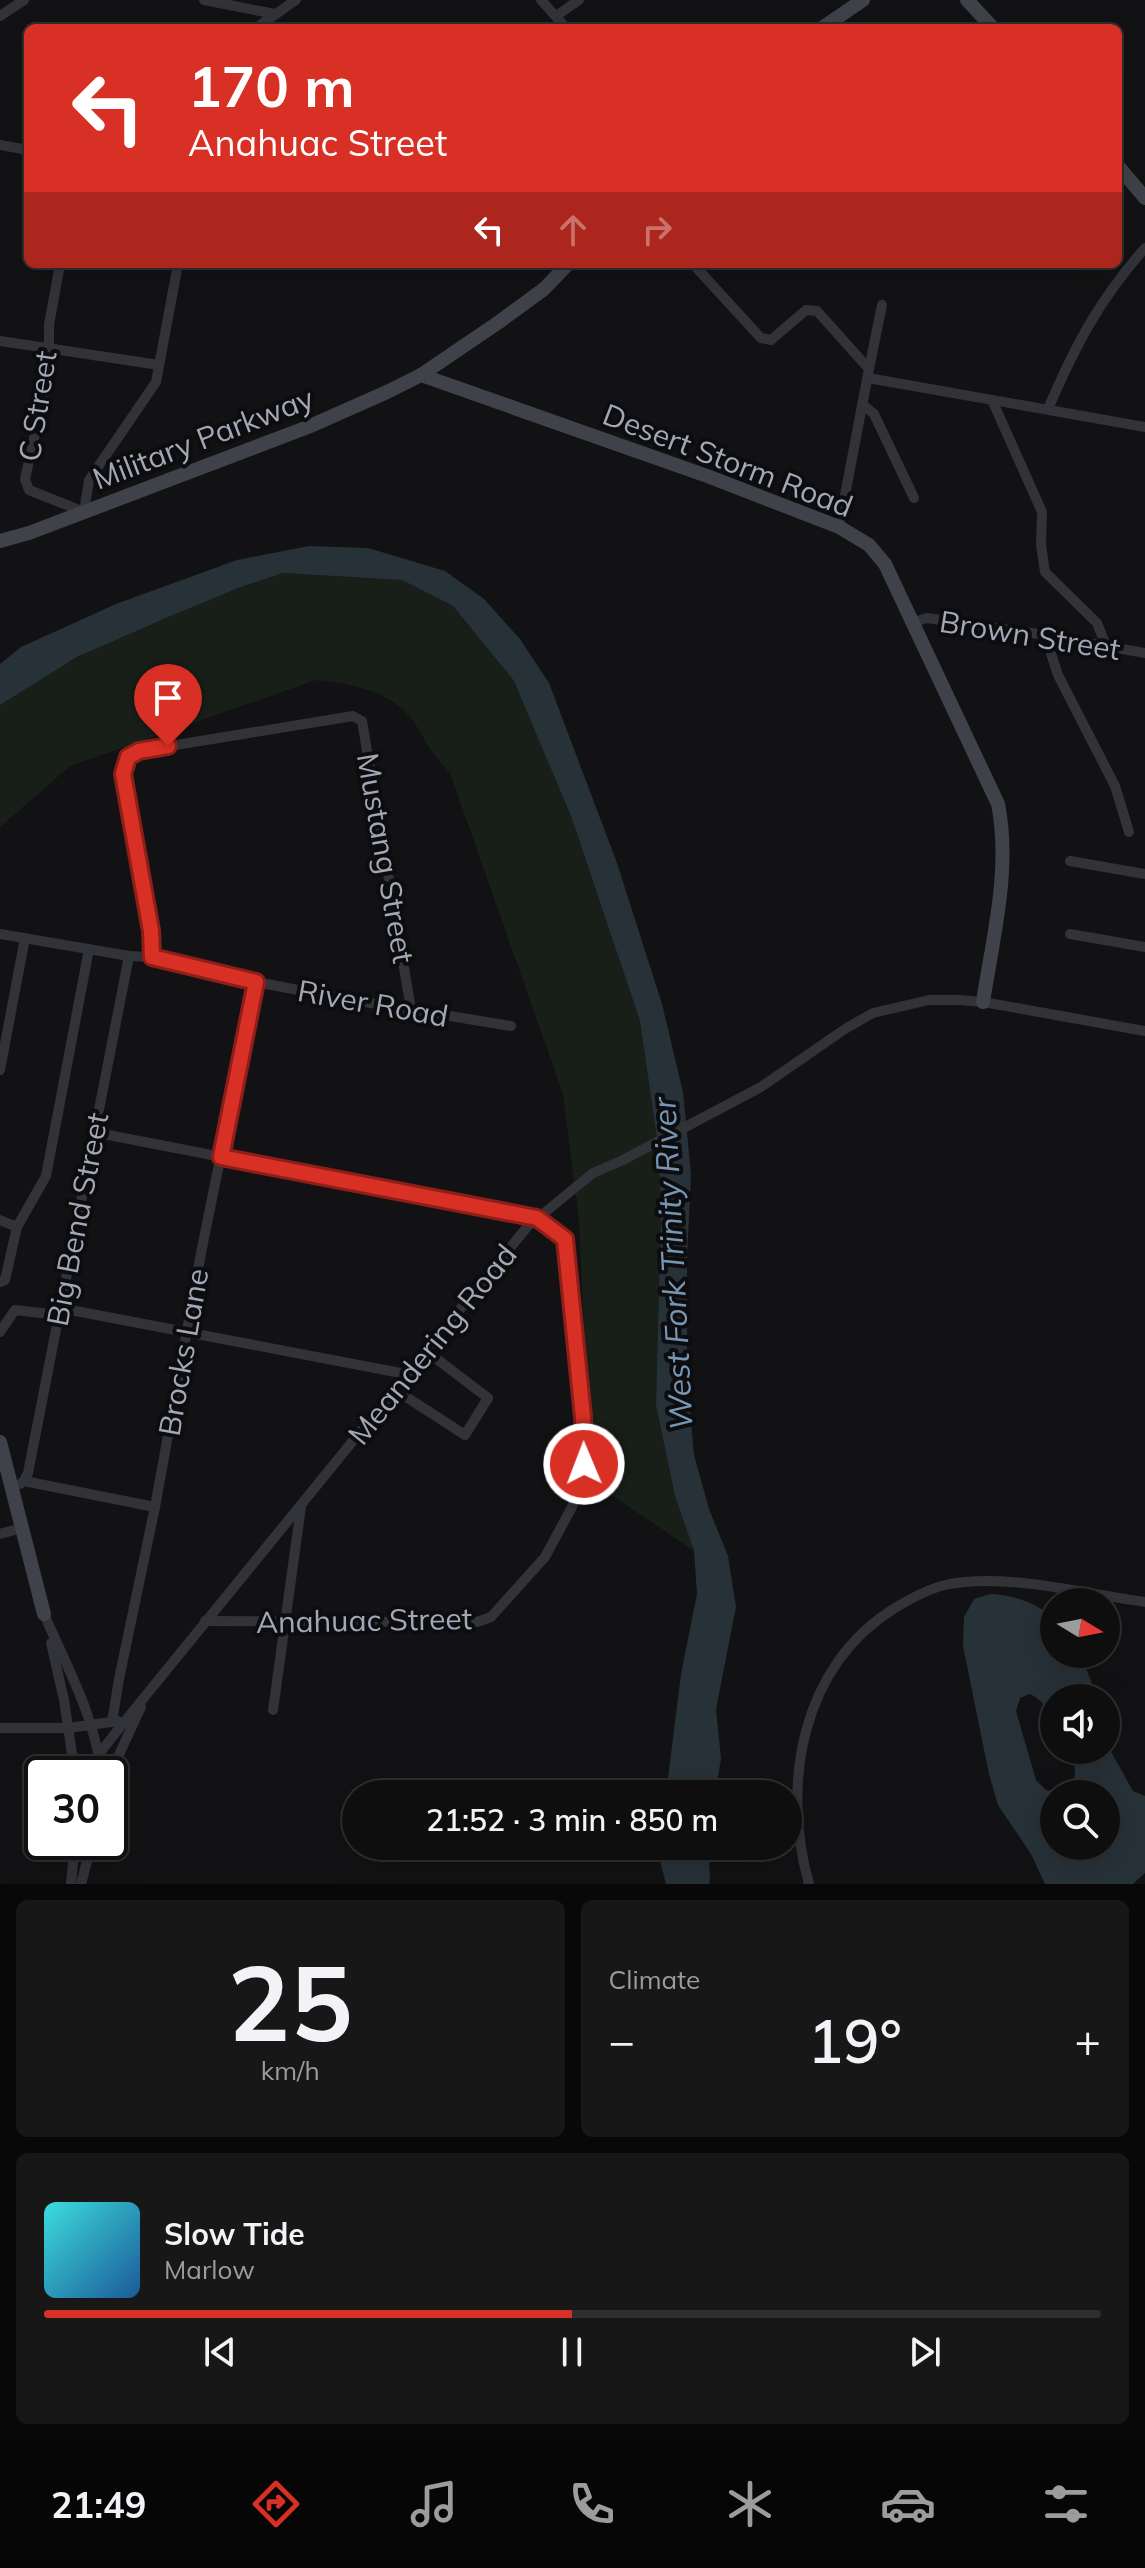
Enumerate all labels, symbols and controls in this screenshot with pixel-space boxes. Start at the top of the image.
text: 170 m [188,51,355,121]
icon: left [56,56,160,160]
text: Anahuac Street [188,120,447,165]
icon: left [467,208,511,252]
icon: ahead [551,208,595,252]
icon: right [635,208,679,252]
street label: C Street [10,348,64,464]
street label: Military Parkway [87,378,319,498]
street label: Desert Storm Road [598,395,858,525]
street label: Brown Street [937,602,1123,668]
pin [134,664,202,746]
icon: arrive [146,676,190,720]
street label: Mustang Street [349,750,423,966]
street label: River Road [295,971,451,1035]
water label: West Fork Trinity River [643,1095,701,1431]
street label: Big Bend Street [38,1109,116,1329]
street label: Meandering Road [339,1236,525,1452]
street label: Brocks Lane [150,1265,216,1439]
position arrow [542,1422,626,1506]
north arrow [1040,1588,1120,1668]
map controls [1040,1588,1120,1860]
street label: Anahuac Street [256,1599,472,1641]
button: sound [1040,1684,1120,1764]
speed limit sign: 30 [24,1756,128,1860]
button: search [1040,1780,1120,1860]
text: 21:52 · 3 min · 850 m [426,1801,718,1839]
text: 25 [228,1936,353,2067]
text: Climate [609,1963,700,1996]
text: 19° [808,2003,902,2078]
text: − [609,2013,635,2068]
text: + [1075,2013,1101,2068]
text: km/h [261,2054,320,2087]
text: Slow Tide [164,2215,305,2253]
text: Marlow [164,2253,255,2286]
icon: previous [198,2330,242,2374]
icon: pause [550,2330,594,2374]
icon: next [903,2330,947,2374]
icon: directions [248,2476,304,2532]
icon: music [406,2476,462,2532]
icon: phone [564,2476,620,2532]
icon: climate [722,2476,778,2532]
icon: car [880,2476,936,2532]
icon: filters [1038,2476,1094,2532]
text: 21:49 [51,2482,146,2527]

